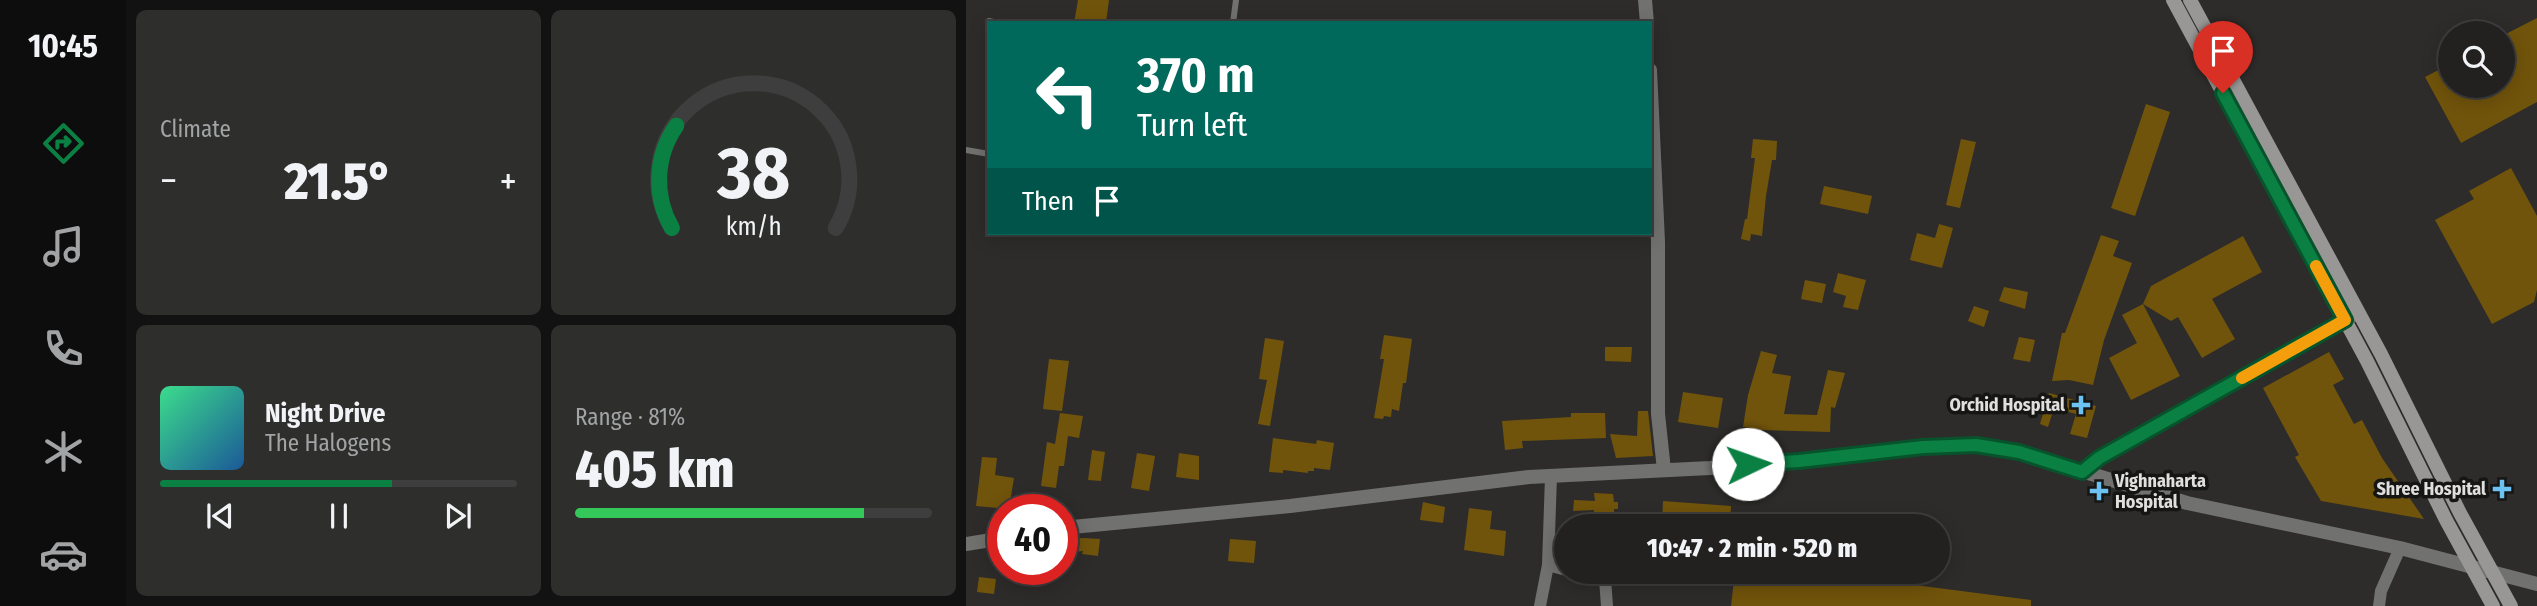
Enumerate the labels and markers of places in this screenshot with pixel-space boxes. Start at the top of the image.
pin [2193,21,2253,93]
place label: Orchid Hospital [1949,394,2065,416]
marker: Orchid Hospital [2071,395,2091,415]
place label: Vighnaharta Hospital [2114,470,2206,513]
place label: Shree Hospital [2377,478,2486,500]
marker: Shree Hospital [2492,479,2512,499]
marker: Vighnaharta Hospital [2089,481,2109,501]

